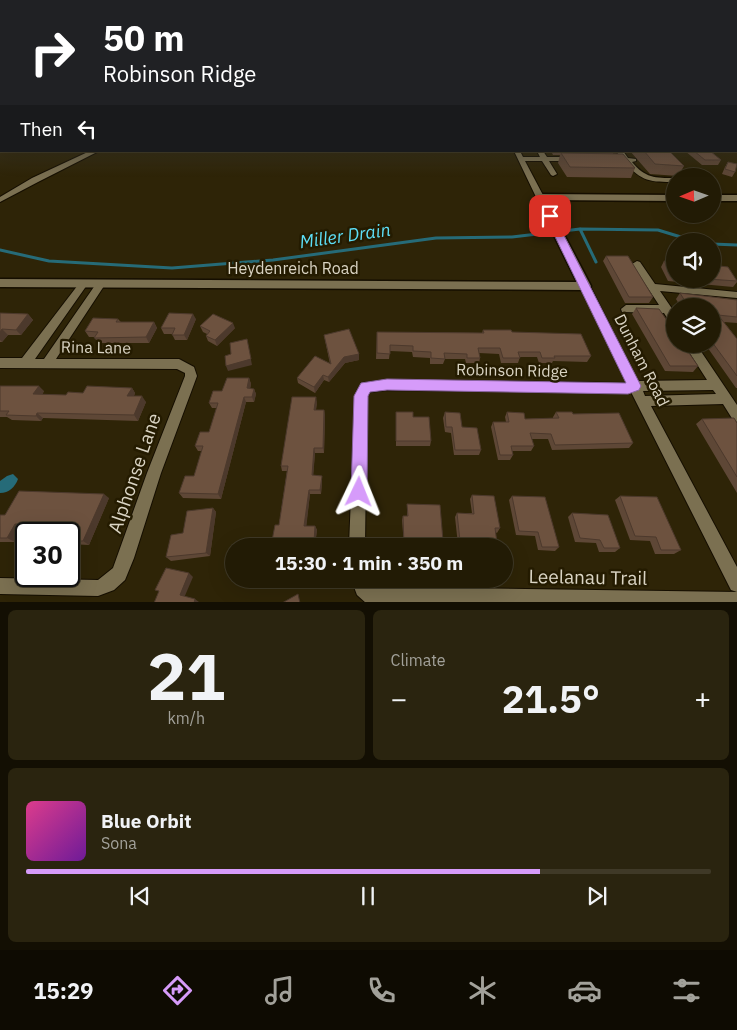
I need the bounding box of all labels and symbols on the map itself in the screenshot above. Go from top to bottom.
north arrow [666,168,721,222]
pin [529,195,571,237]
water label: Miller Drain [298,218,392,253]
street label: Heydenreich Road [227,258,359,278]
street label: Dunham Road [610,310,674,410]
street label: Rina Lane [61,336,131,358]
street label: Robinson Ridge [456,359,568,381]
street label: Alphonse Lane [102,410,166,536]
position arrow [332,465,384,517]
speed limit sign: 30 [15,522,80,587]
street label: Leelanau Trail [528,564,648,590]

